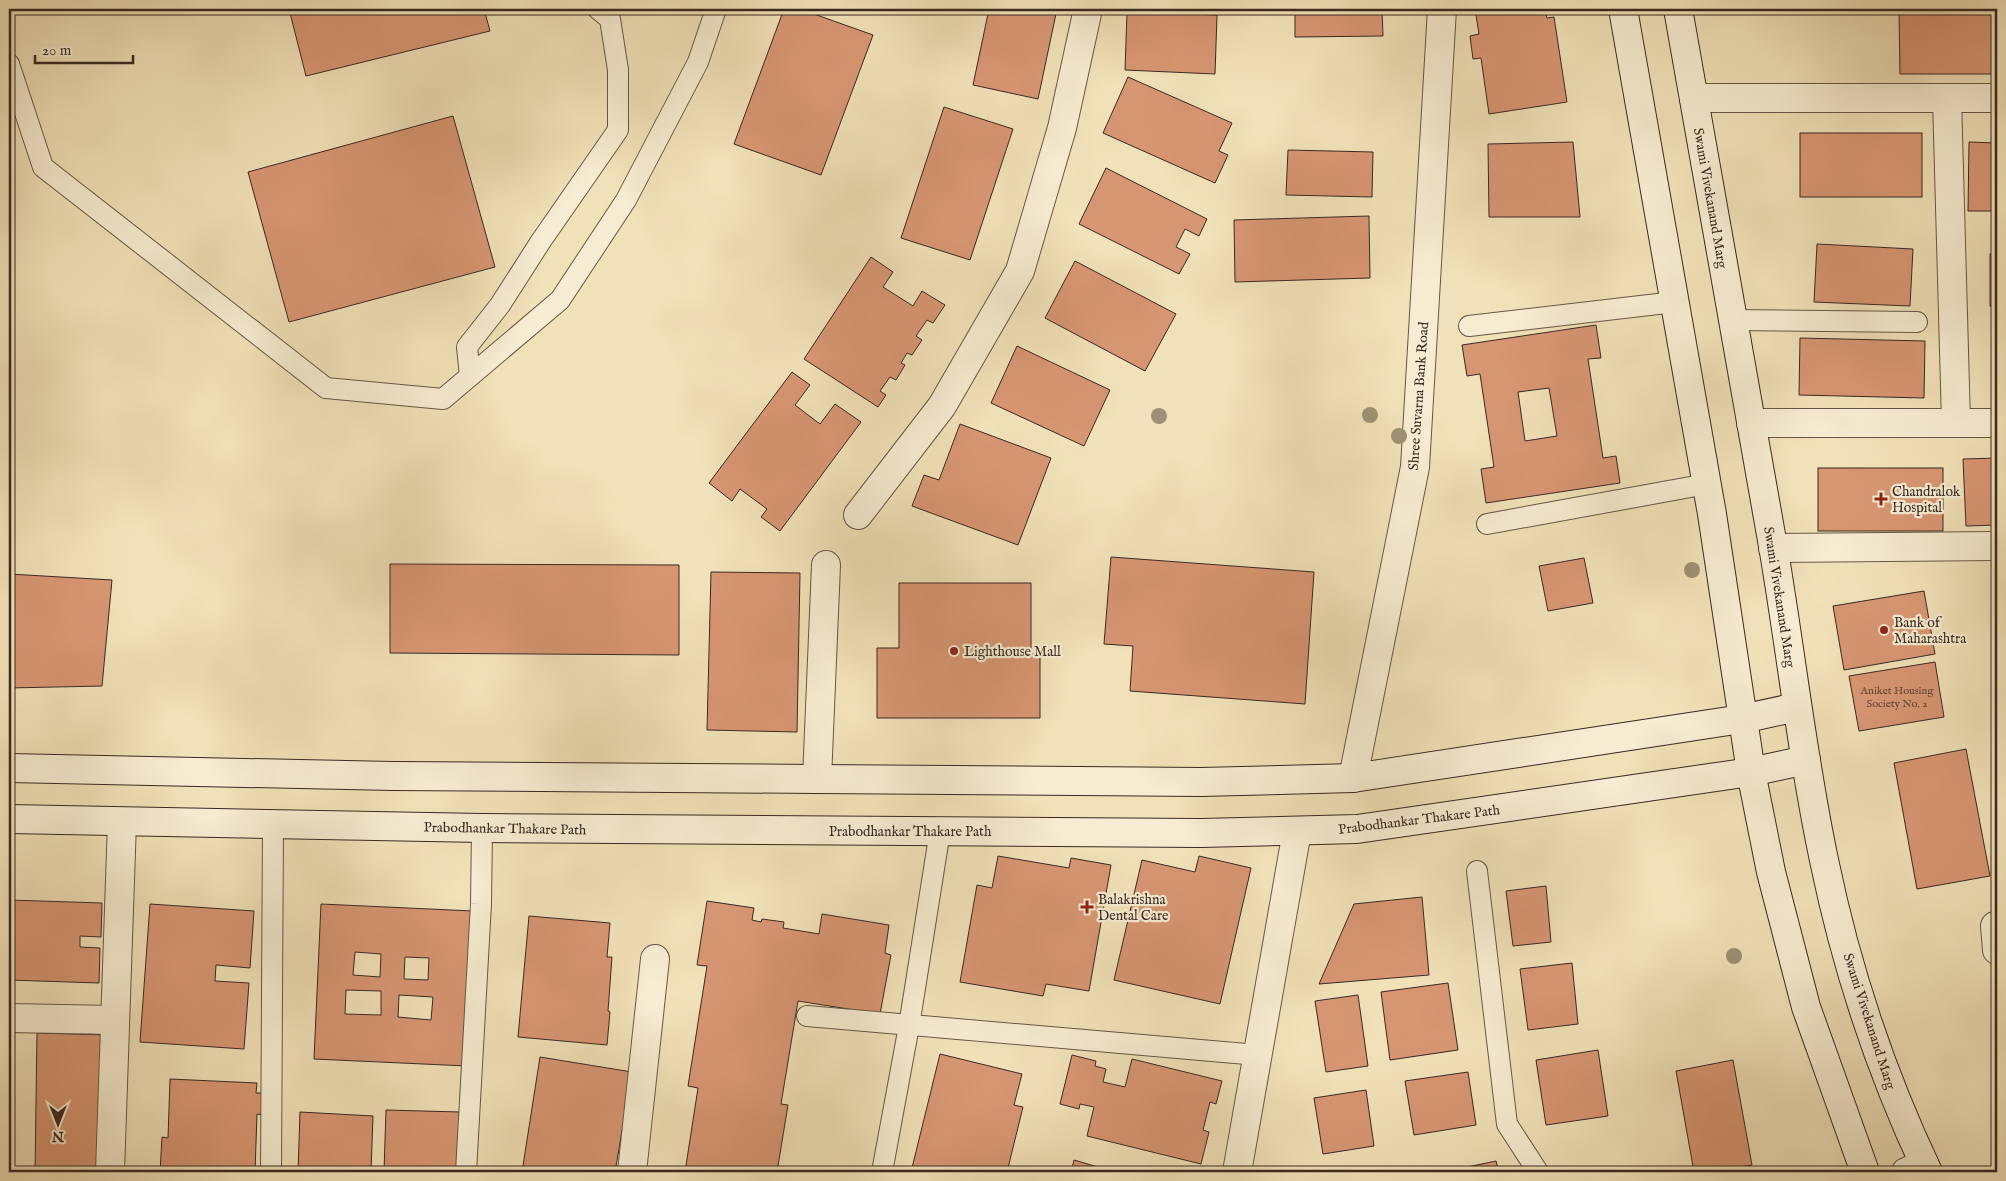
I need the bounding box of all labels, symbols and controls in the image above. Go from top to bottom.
scale bar [35,32,132,64]
text: 20 m [42,41,72,60]
street label: Swami Vivekanand Marg [1689,127,1731,270]
street label: Shree Suvarna Bank Road [1405,321,1433,471]
place label: Chandralok Hospital [1892,483,1961,517]
marker: Chandralok Hospital [1874,492,1888,506]
street label: Swami Vivekanand Marg [1759,526,1799,669]
place label: Bank of Maharashtra [1894,614,1967,648]
marker: Bank of Maharashtra [1878,624,1890,636]
place label: Lighthouse Mall [964,643,1061,661]
marker: Lighthouse Mall [948,645,960,657]
house number: Aniket Housing Society No. 2 [1860,684,1934,711]
street label: Prabodhankar Thakare Path [1337,801,1502,839]
street label: Prabodhankar Thakare Path [423,819,587,839]
street label: Prabodhankar Thakare Path [829,823,992,841]
place label: Balakrishna Dental Care [1098,891,1169,925]
marker: Balakrishna Dental Care [1080,900,1094,914]
street label: Swami Vivekanand Marg [1839,951,1900,1092]
north arrow [32,1098,82,1148]
text: N [52,1127,65,1145]

